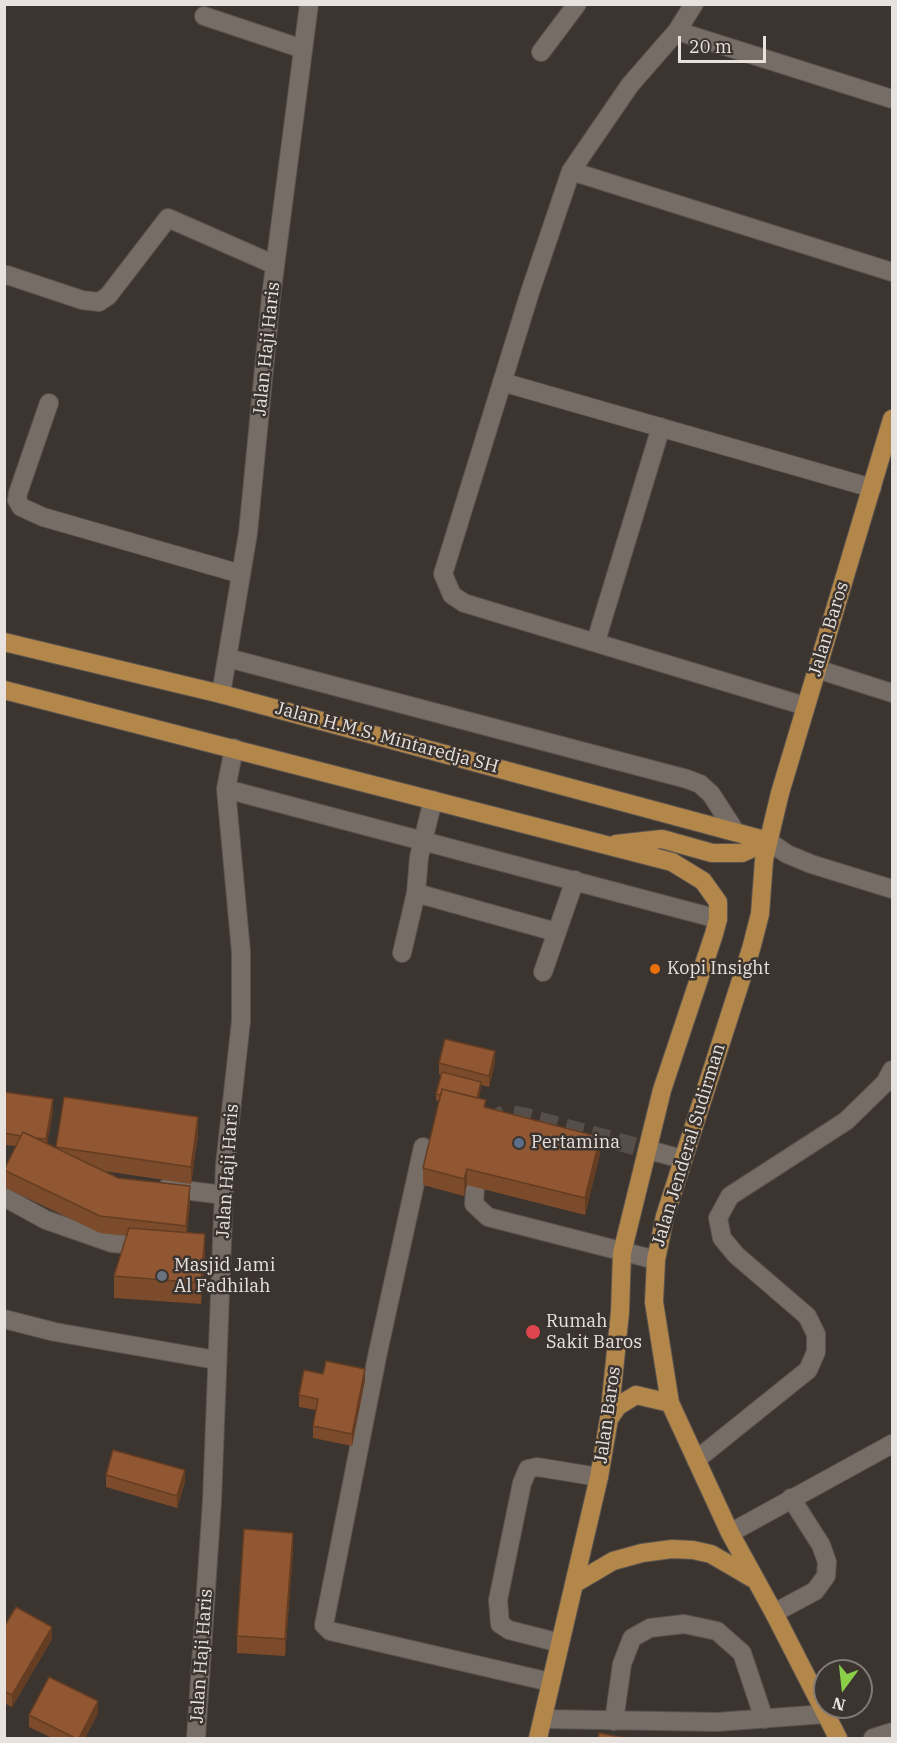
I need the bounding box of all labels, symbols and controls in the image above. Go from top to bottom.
scale bar [681,24,770,62]
text: 20 m [689,35,732,58]
street label: Jalan Haji Haris [249,281,285,417]
street label: Jalan Baros [804,579,854,679]
street label: Jalan H.M.S. Mintaredja SH [273,698,501,778]
place label: Kopi Insight [667,958,770,980]
marker: Kopi Insight [648,962,662,976]
street label: Jalan Jenderal Sudirman [648,1041,730,1249]
street label: Jalan Haji Haris [213,1103,243,1239]
place label: Pertamina [531,1132,620,1154]
marker: Pertamina [512,1136,526,1150]
place label: Masjid Jami Al Fadhilah [174,1255,275,1298]
marker: Masjid Jami Al Fadhilah [155,1269,169,1283]
place label: Rumah Sakit Baros [546,1311,642,1354]
marker: Rumah Sakit Baros [524,1323,542,1341]
street label: Jalan Baros [591,1365,625,1465]
street label: Jalan Haji Haris [187,1588,217,1724]
north arrow [813,1659,873,1719]
text: N [830,1693,848,1716]

